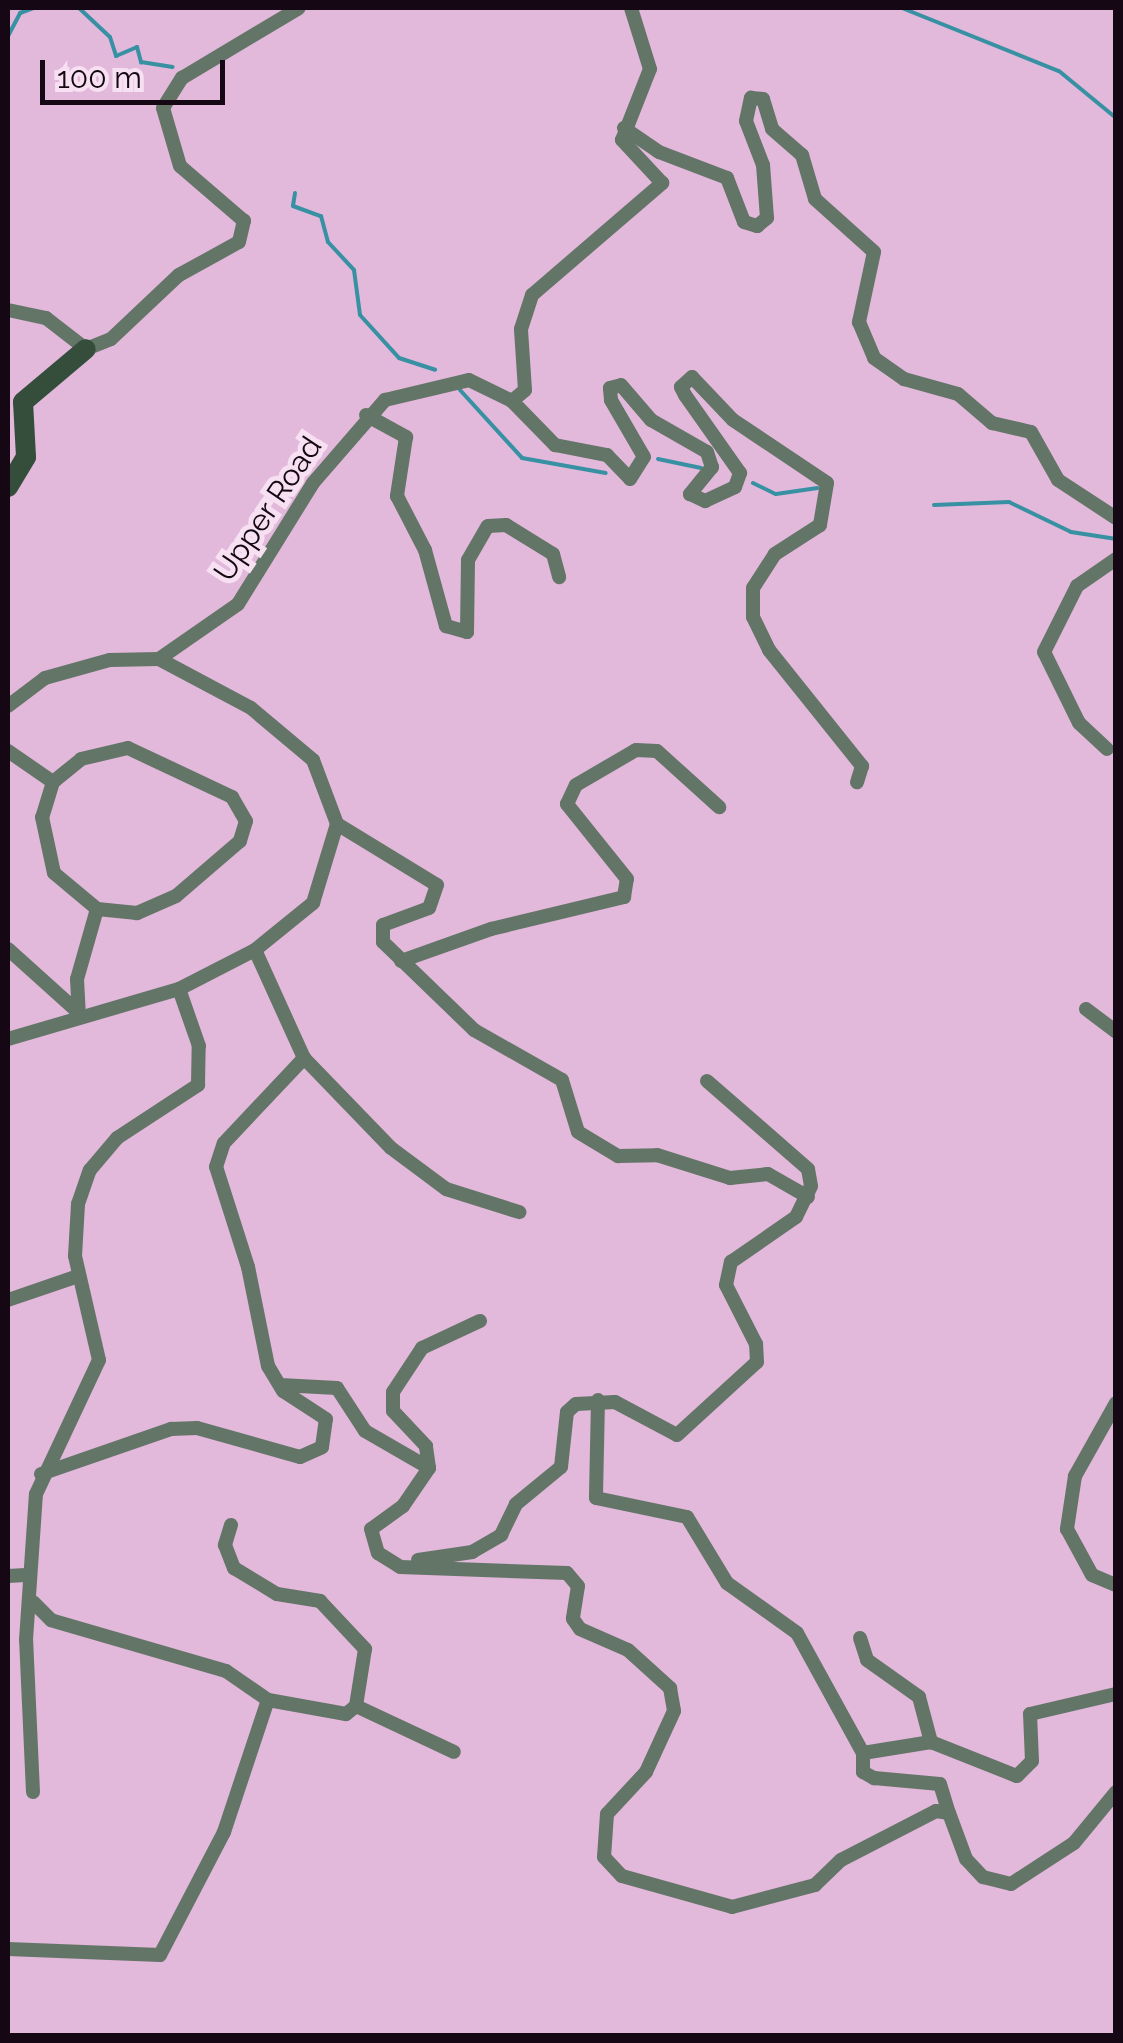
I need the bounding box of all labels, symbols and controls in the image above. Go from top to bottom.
scale bar [45,40,230,102]
text: 100 m [57,60,142,95]
street label: Upper Road [206,430,330,588]

